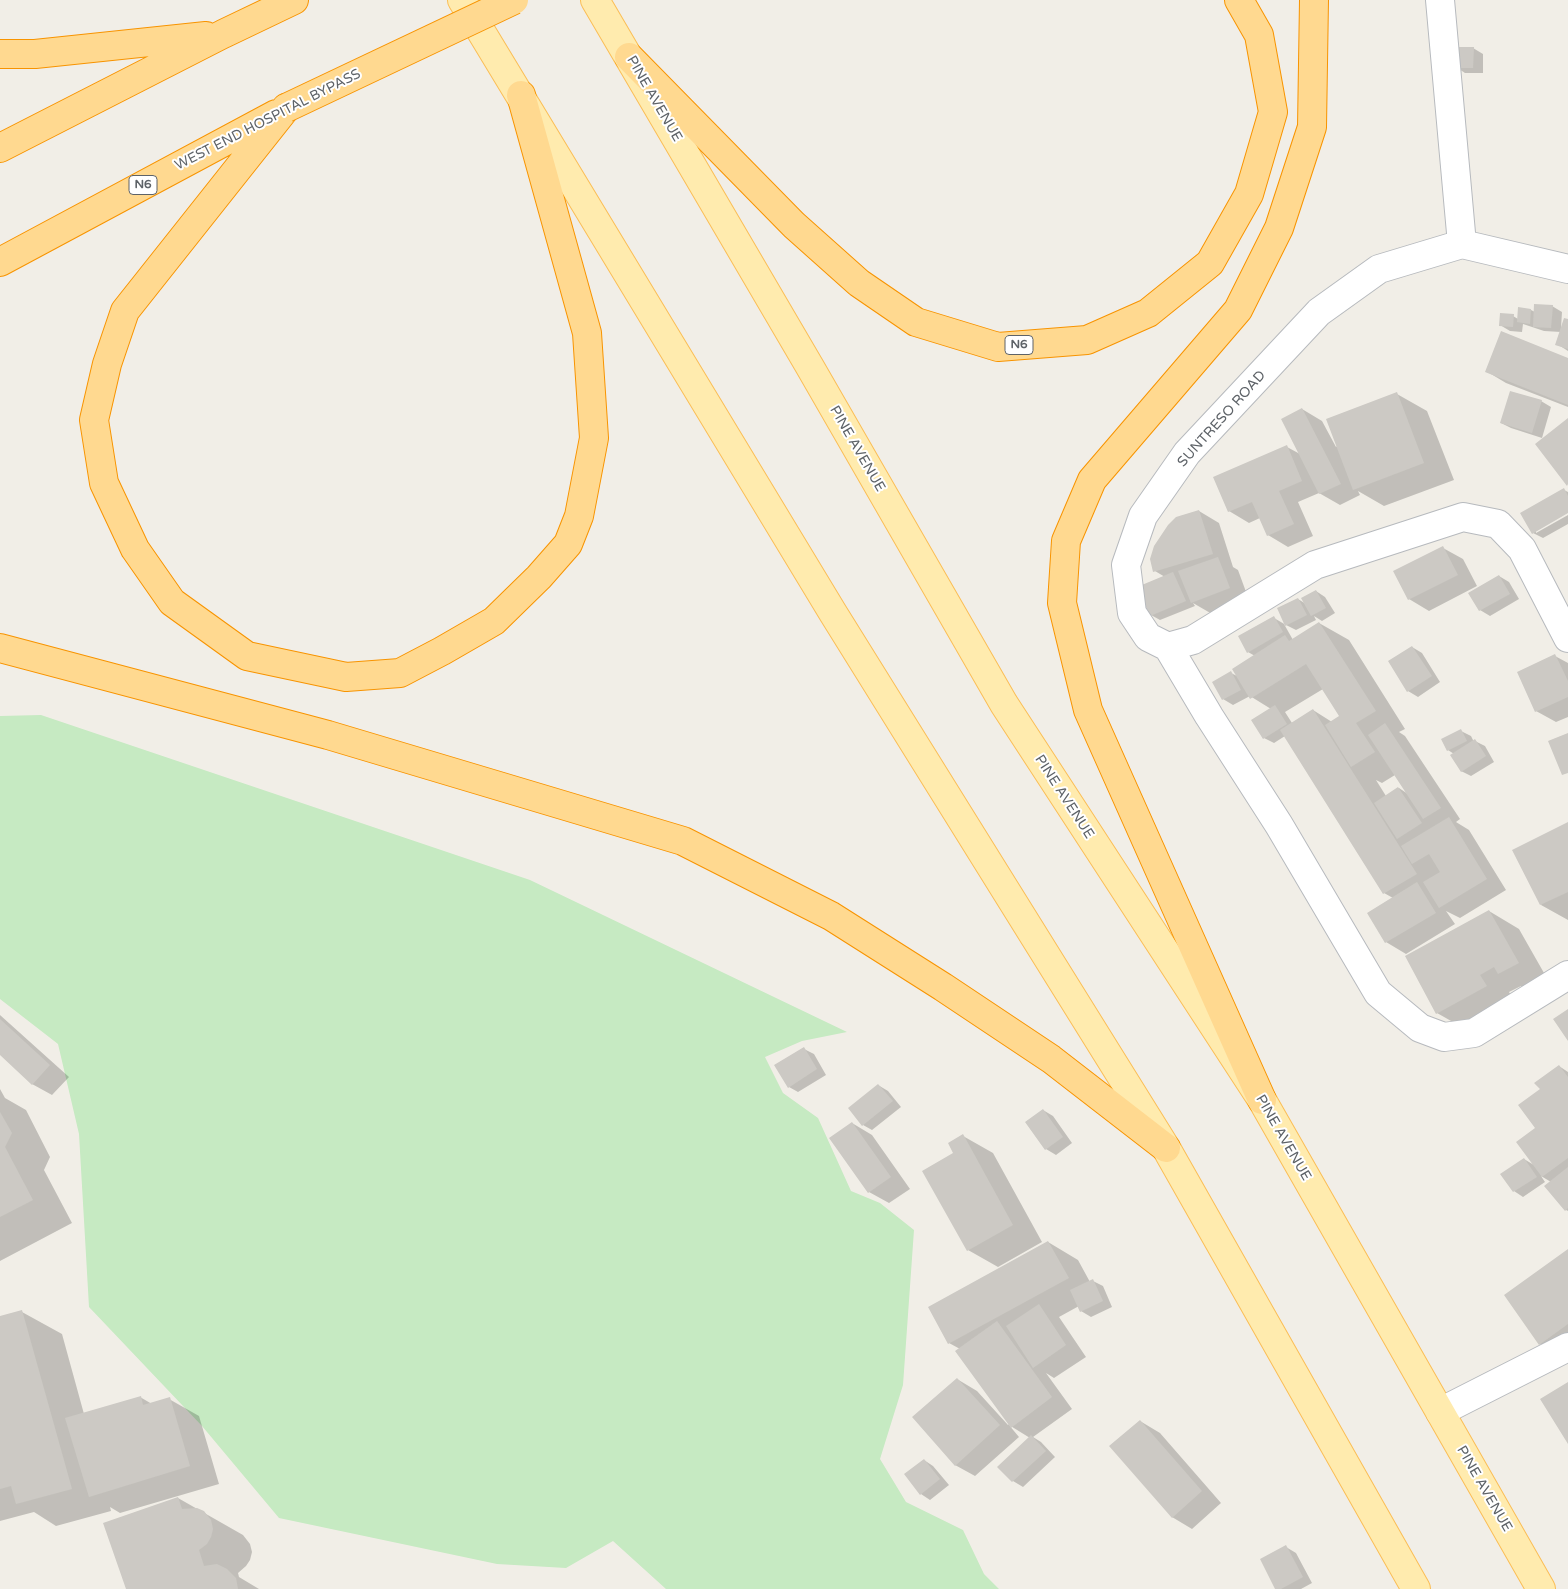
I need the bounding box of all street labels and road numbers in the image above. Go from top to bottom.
street label: PINE AVENUE [623,53,685,145]
street label: WEST END HOSPITAL BYPASS [172,66,364,174]
road number: N6 [129,176,157,194]
road number: N6 [1005,336,1033,354]
street label: SUNTRESO ROAD [1174,367,1270,471]
street label: PINE AVENUE [826,403,888,495]
street label: PINE AVENUE [1031,752,1097,842]
street label: PINE AVENUE [1252,1092,1314,1184]
street label: PINE AVENUE [1453,1443,1515,1535]

